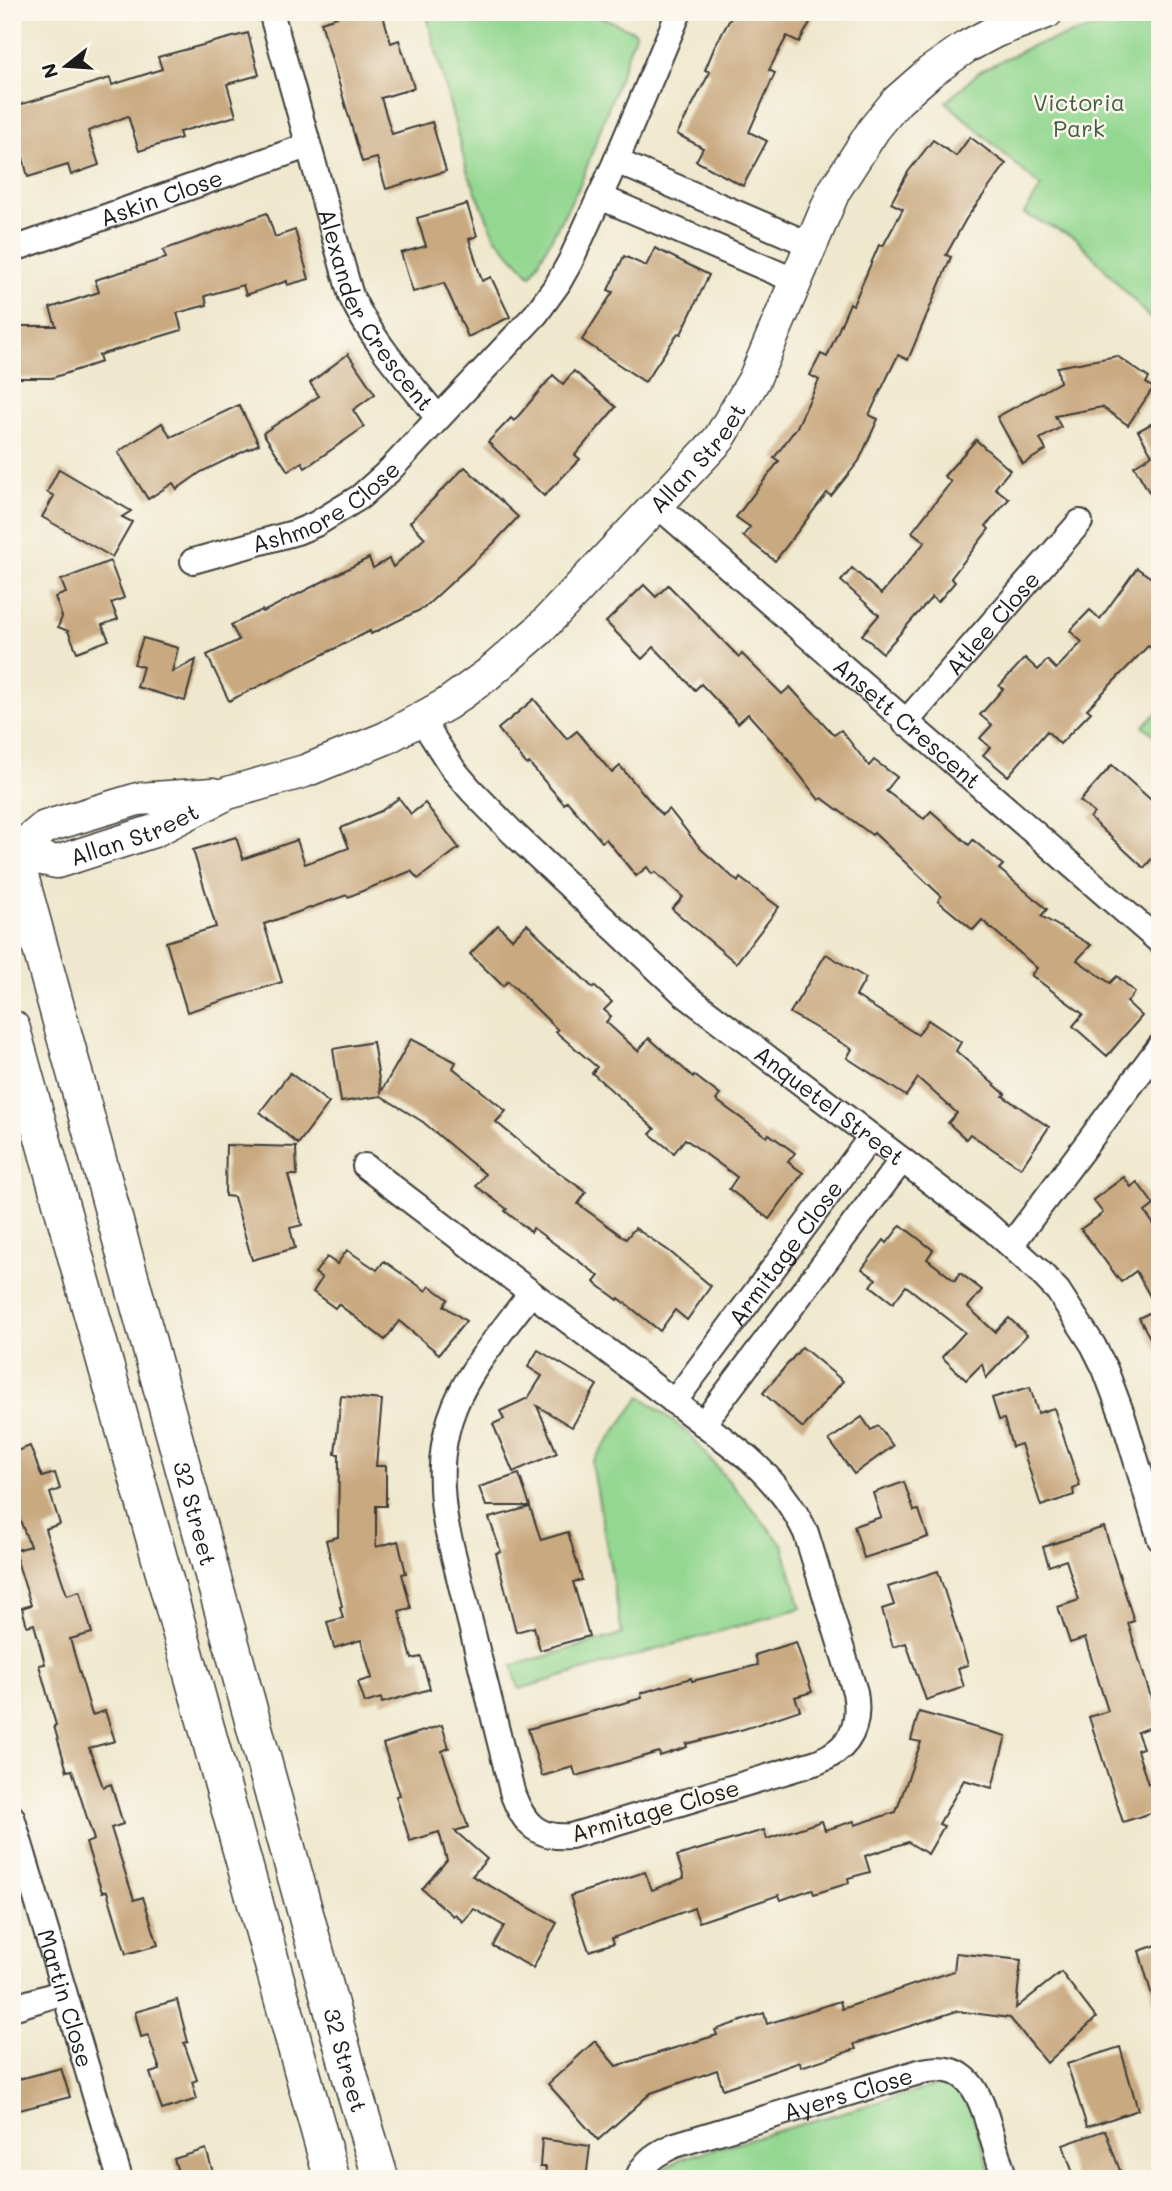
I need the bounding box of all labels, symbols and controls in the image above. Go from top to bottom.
north arrow [32,32,102,102]
text: N [35,61,63,82]
park label: Victoria Park [1033,87,1125,143]
street label: Askin Close [96,162,226,233]
street label: Alexander Crescent [312,205,441,417]
street label: Allan Street [643,397,752,519]
street label: Ashmore Close [248,454,406,559]
street label: Atlee Close [939,564,1046,681]
street label: Ansett Crescent [828,650,988,795]
street label: Allan Street [66,796,203,872]
street label: Anquetel Street [749,1038,911,1172]
street label: Armitage Close [721,1174,849,1331]
street label: 32 Street [167,1458,224,1569]
street label: Armitage Close [567,1772,743,1848]
street label: Martin Close [31,1925,101,2071]
street label: 32 Street [317,2004,375,2116]
street label: Ayers Close [780,2060,916,2127]

